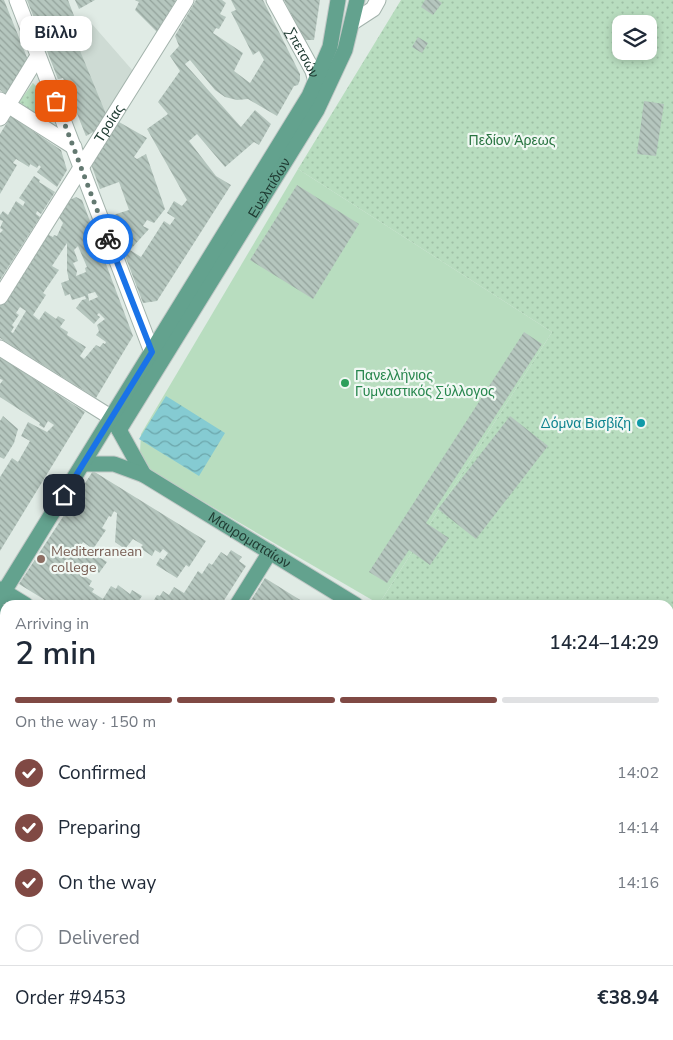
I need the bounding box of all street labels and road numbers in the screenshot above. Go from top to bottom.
street label: Σπετσών [281,24,323,80]
street label: Τροίας [90,100,129,146]
street label: Ευελπίδων [244,154,295,222]
street label: Μαυροματαίων [205,508,294,573]

